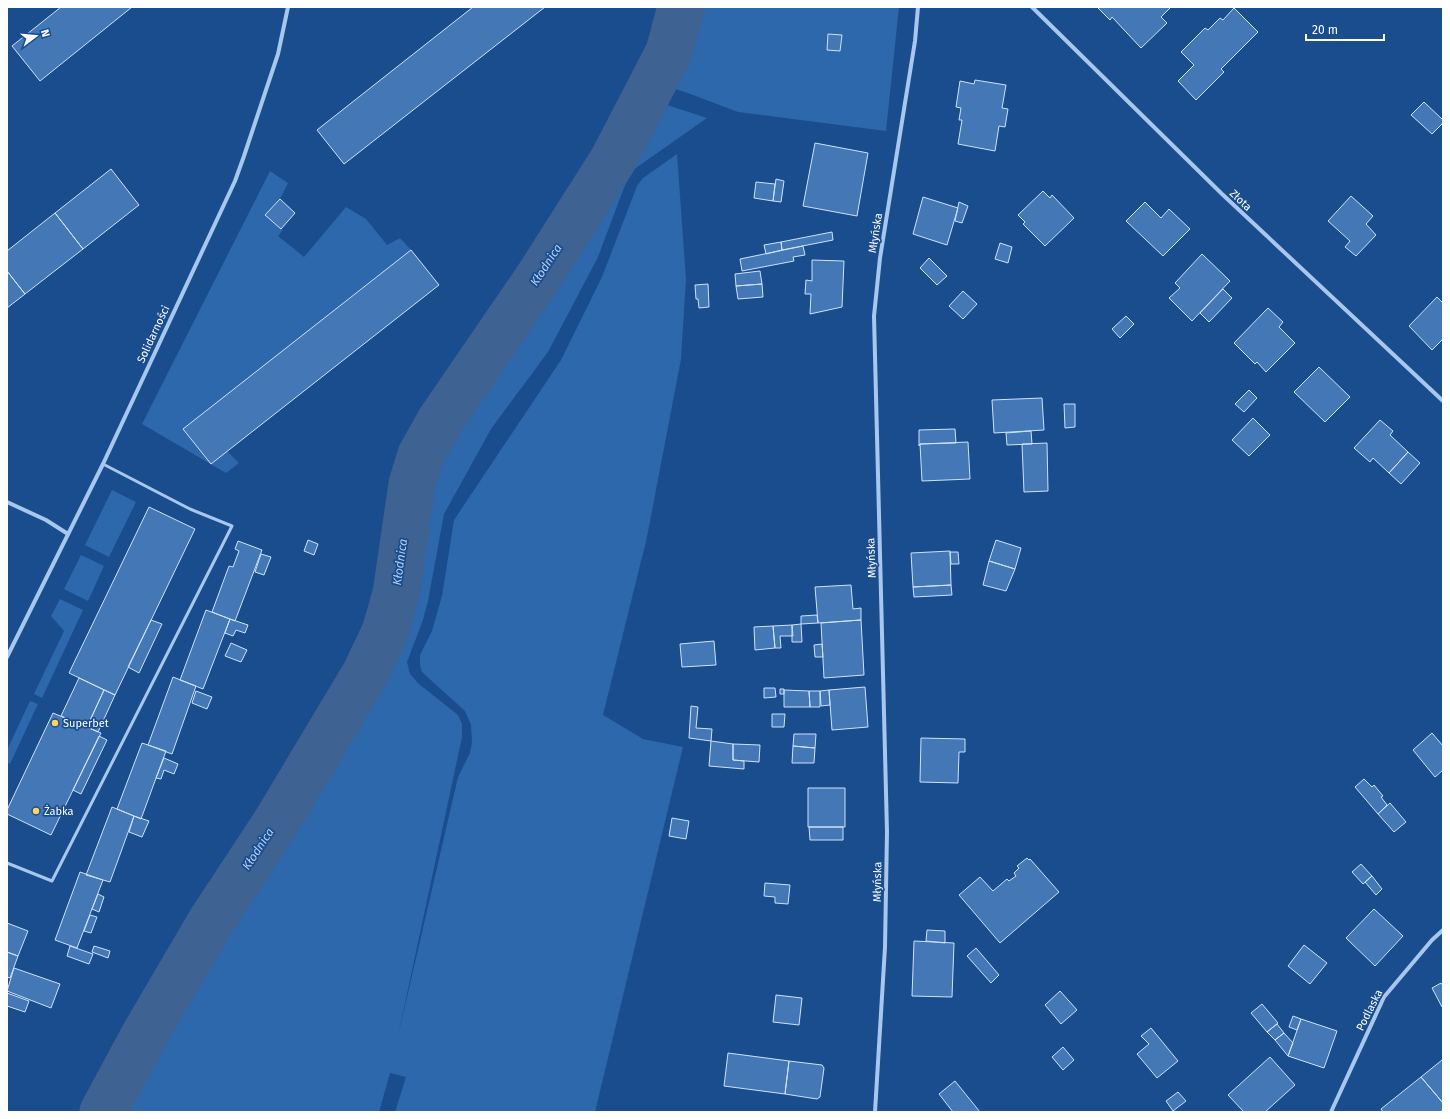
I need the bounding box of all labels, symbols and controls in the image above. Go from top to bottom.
north arrow [16,16,56,56]
scale bar [1306,16,1384,42]
text: 20 m [1312,23,1338,37]
text: N [38,28,52,39]
street label: Złota [1227,187,1254,214]
street label: Młyńska [866,212,885,254]
water label: Kłodnica [527,241,565,288]
street label: Solidarności [134,303,172,365]
water label: Kłodnica [390,538,410,586]
street label: Młyńska [864,538,879,578]
place label: Superbet [63,717,109,730]
marker: Superbet [50,718,60,728]
place label: Żabka [44,804,74,818]
marker: Żabka [31,806,41,816]
water label: Kłodnica [239,825,277,872]
street label: Młyńska [871,862,884,902]
street label: Podlaska [1354,987,1385,1033]

